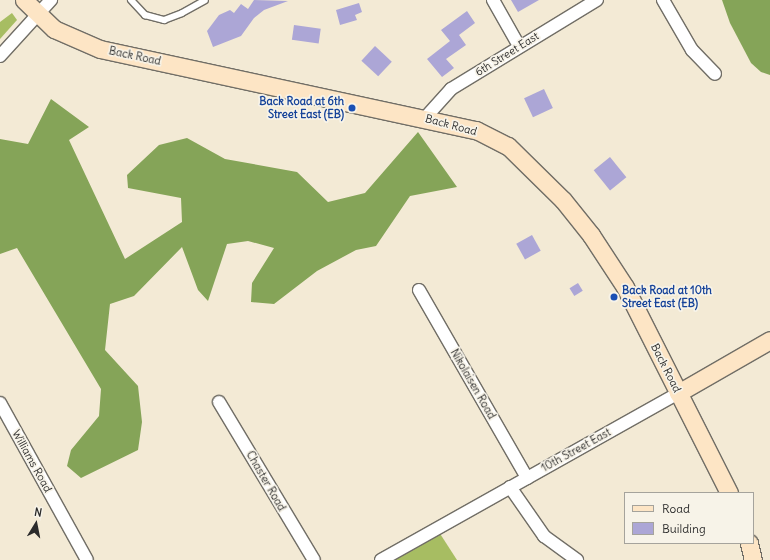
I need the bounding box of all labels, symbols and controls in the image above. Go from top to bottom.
street label: 6th Street East [473,29,541,79]
street label: Back Road [108,44,162,68]
place label: Back Road at 6th Street East (EB) [259,95,344,121]
marker: Back Road at 6th Street East (EB) [347,103,357,113]
street label: Back Road [424,112,478,138]
place label: Back Road at 10th Street East (EB) [622,284,712,310]
marker: Back Road at 10th Street East (EB) [609,292,619,302]
street label: Back Road [648,341,684,395]
street label: Nikolaisen Road [448,347,498,421]
street label: 10th Street East [539,425,613,475]
street label: Williams Road [9,428,55,494]
street label: Chaster Road [243,449,289,513]
legend [624,492,754,544]
text: Road [662,501,690,516]
north arrow [16,504,56,544]
text: N [33,505,43,520]
text: Building [662,521,706,536]

